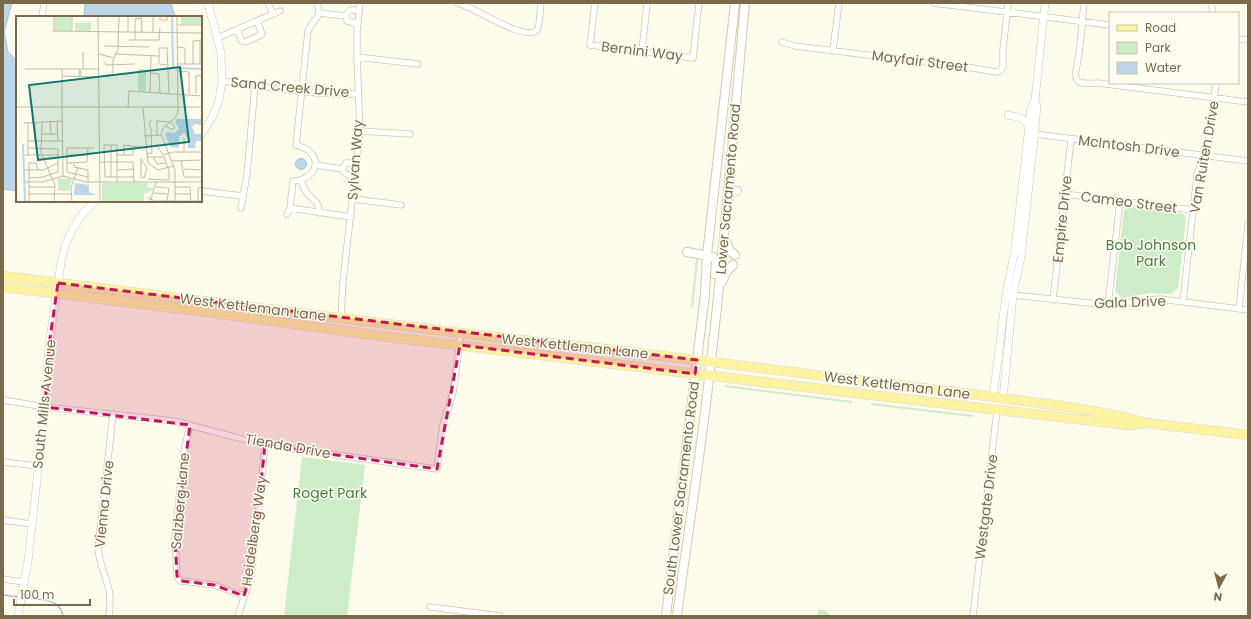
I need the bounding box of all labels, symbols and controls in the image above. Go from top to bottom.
legend [1109,12,1239,84]
inset map [16,16,202,202]
text: Road [1145,19,1176,36]
street label: Bernini Way [600,36,684,66]
text: Park [1145,39,1172,56]
street label: Mayfair Street [871,45,969,77]
text: Water [1145,59,1182,76]
street label: Sand Creek Drive [230,72,351,102]
street label: Van Ruiten Drive [1184,99,1224,215]
street label: Lower Sacramento Road [711,103,745,275]
street label: Sylvan Way [342,119,368,201]
street label: McIntosh Drive [1077,130,1181,162]
street label: Empire Drive [1047,174,1077,263]
street label: Cameo Street [1080,186,1178,218]
park label: Bob Johnson Park [1106,235,1196,271]
street label: West Kettleman Lane [179,288,328,326]
street label: Gala Drive [1094,291,1167,313]
street label: West Kettleman Lane [501,328,650,364]
street label: South Mills Avenue [27,338,61,470]
street label: West Kettleman Lane [823,366,972,404]
street label: South Lower Sacramento Road [658,380,704,596]
street label: Tienda Drive [244,429,333,463]
street label: Salzberg Lane [166,451,194,550]
street label: Westgate Drive [970,453,1002,561]
street label: Vienna Drive [89,459,119,549]
street label: Heidelberg Way [236,475,272,587]
park label: Roget Park [293,483,368,503]
north arrow [1199,567,1239,607]
scale bar [14,581,90,607]
text: 100 m [20,586,54,603]
text: N [1213,588,1223,605]

